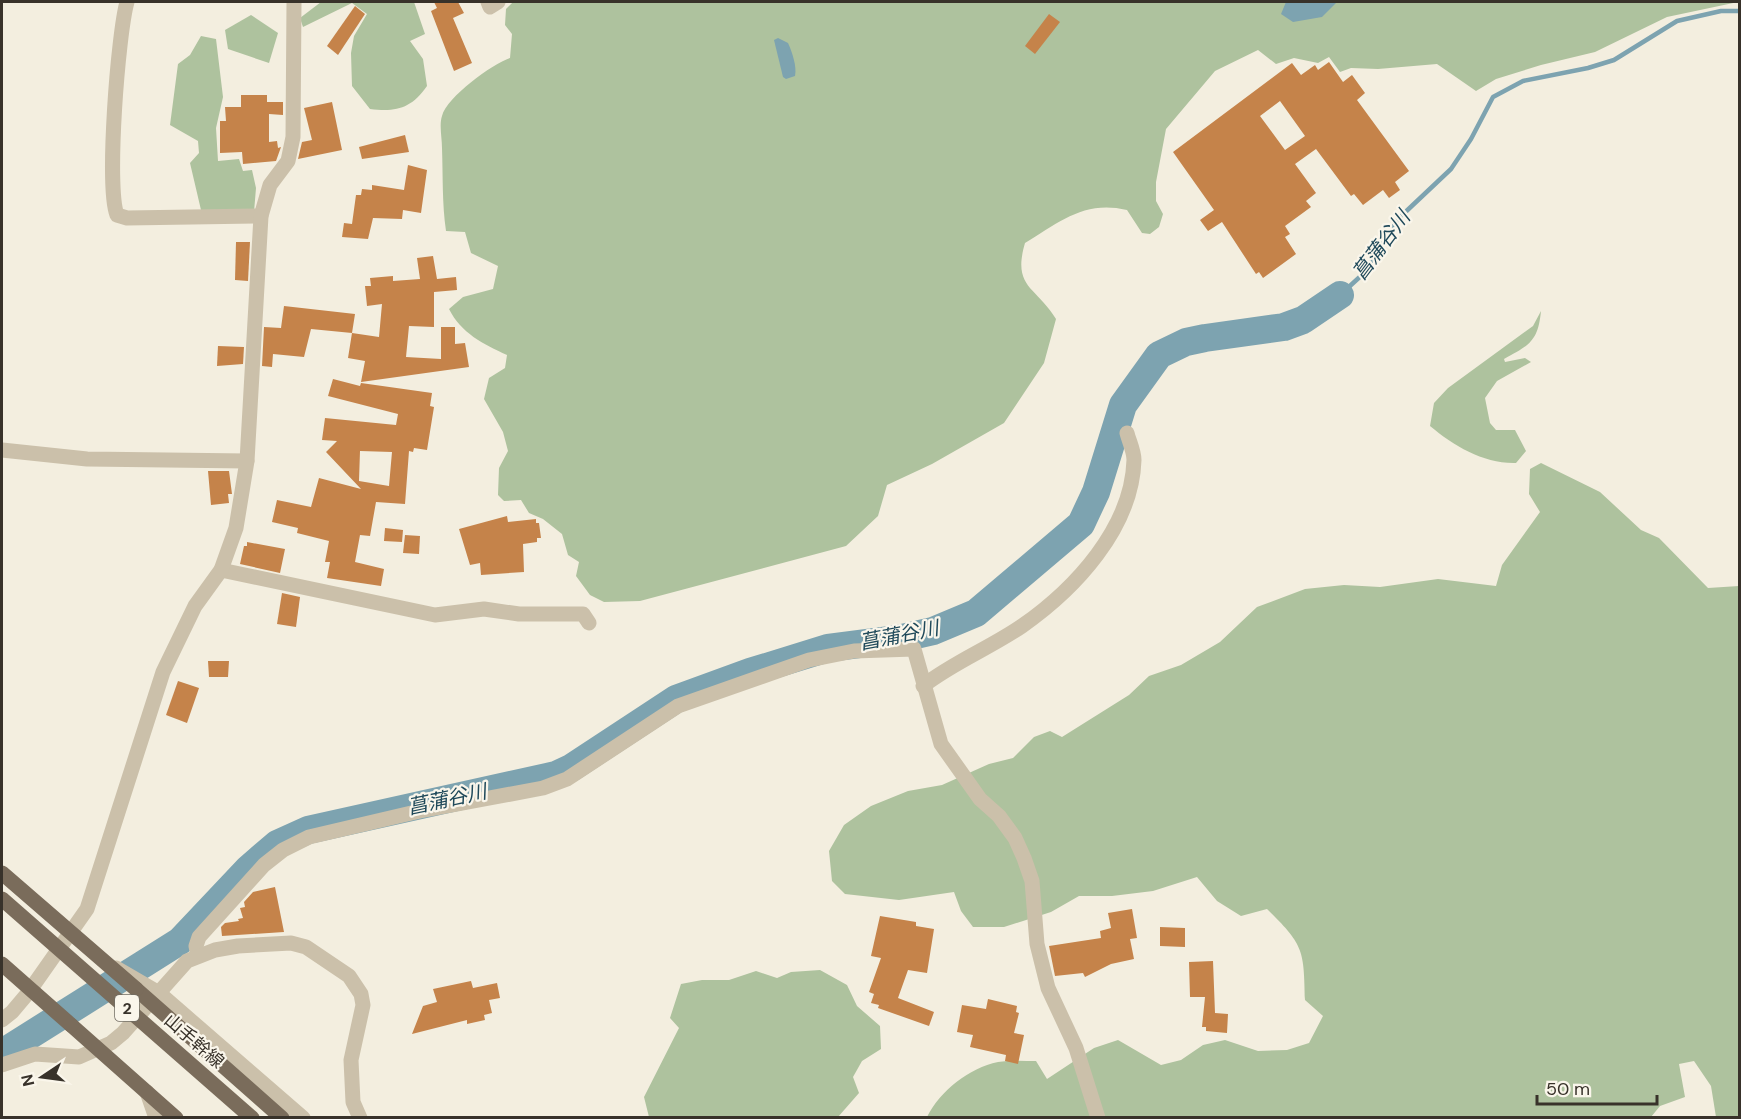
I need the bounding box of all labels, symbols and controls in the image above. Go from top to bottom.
water label: 菖蒲谷川 [1347,204,1417,285]
water label: 菖蒲谷川 [857,614,943,655]
water label: 菖蒲谷川 [405,778,491,820]
road number: 2 [115,995,139,1021]
street label: 山手幹線 [159,1008,229,1074]
north arrow [12,1047,72,1107]
scale bar [1537,1068,1657,1106]
text: N [16,1072,39,1088]
text: 50 m [1546,1077,1590,1101]

